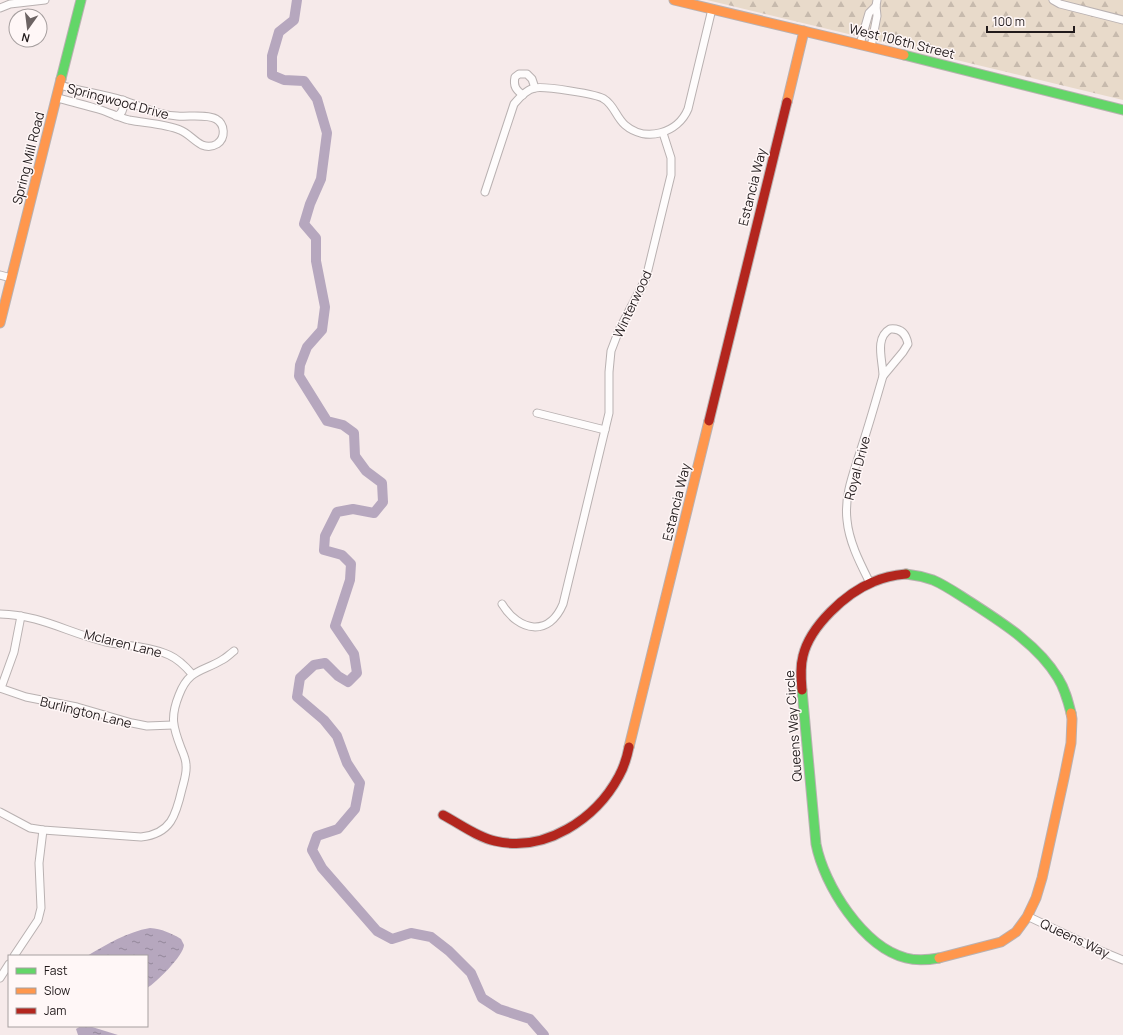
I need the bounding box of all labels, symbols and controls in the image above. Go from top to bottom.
north arrow [8,8,48,48]
scale bar [987,8,1074,34]
text: 100 m [993,13,1025,30]
street label: West 106th Street [847,19,957,63]
text: N [20,30,31,46]
street label: Springwood Drive [65,79,171,123]
street label: Spring Mill Road [8,110,48,206]
street label: Estancia Way [734,146,770,228]
street label: Winterwood [608,267,656,341]
street label: Royal Drive [840,434,874,502]
street label: Estancia Way [658,461,694,543]
street label: Mclaren Lane [82,625,164,661]
street label: Queens Way Circle [780,669,806,782]
street label: Burlington Lane [38,692,134,732]
street label: Queens Way [1037,914,1113,962]
legend [8,955,148,1027]
text: Fast [44,962,68,979]
text: Slow [44,982,70,999]
text: Jam [44,1002,66,1019]

